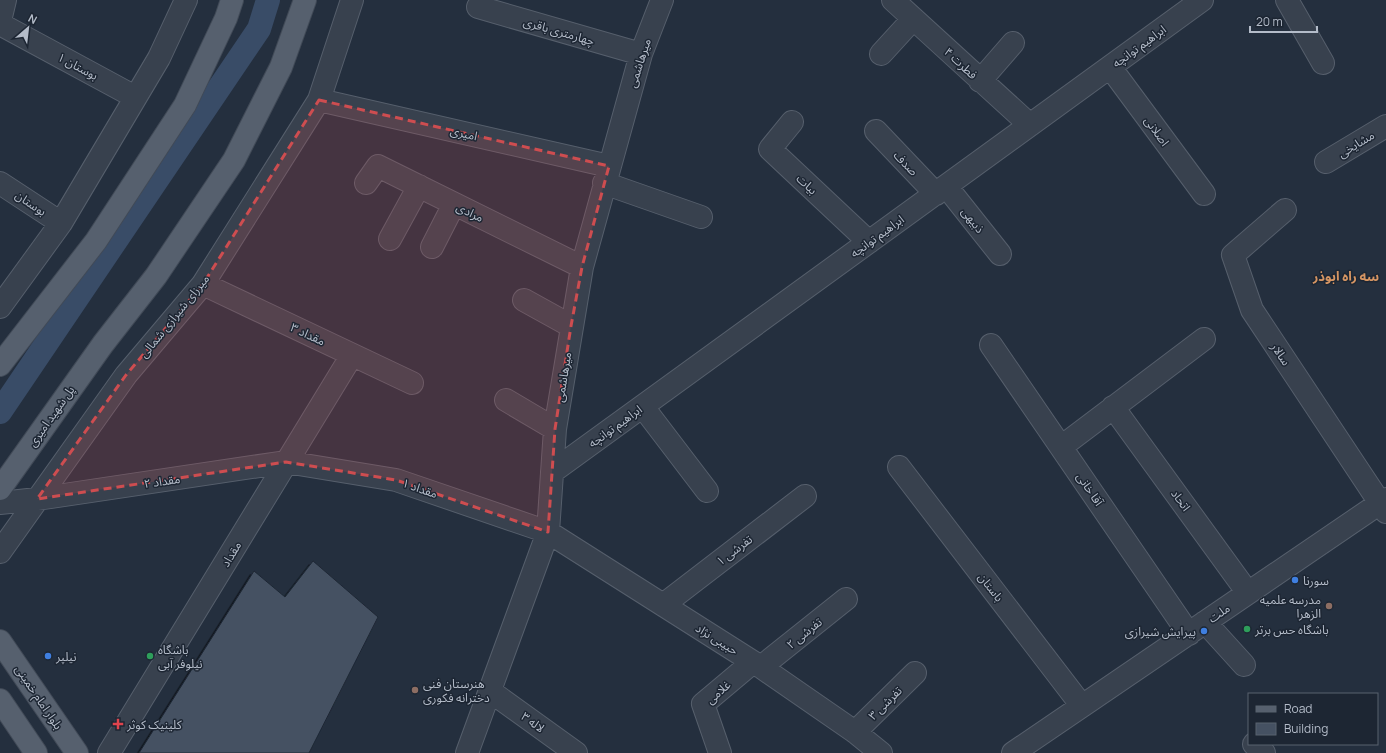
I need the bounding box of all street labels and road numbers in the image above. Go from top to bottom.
street label: چهارمتری باقری [521,13,597,49]
street label: ابراهیم توانچه [1109,21,1170,72]
street label: میرهاشمی [623,36,655,90]
street label: فطرت ۴ [941,43,981,83]
street label: بوستان ۱ [55,48,101,84]
street label: اصلانی [1140,113,1174,149]
street label: امیری [449,122,479,144]
street label: مشایخی [1334,126,1378,162]
street label: صدف [890,147,922,179]
street label: بیات [793,170,821,198]
street label: بوستان [12,186,50,220]
street label: مرادی [453,198,487,226]
street label: ذبیهی [958,204,989,237]
street label: ابراهیم توانچه [847,211,908,262]
street label: میرزای شیرازی شمالی [135,271,213,361]
street label: مقداد ۳ [288,319,328,349]
street label: سالار [1267,338,1295,369]
street label: میرهاشمی [551,351,575,403]
street label: پل شهید امیری [24,382,78,450]
street label: ابراهیم توانچه [585,401,646,452]
street label: آقا خانی [1073,469,1108,509]
street label: مقداد ۲ [143,470,181,492]
street label: مقداد ۱ [400,474,440,502]
street label: اتحاد [1167,486,1195,515]
street label: تفرشی ۱ [712,530,756,569]
street label: مقداد [217,538,245,570]
street label: باستان [974,569,1008,605]
street label: ملت [1205,600,1233,626]
street label: تفرشی ۲ [783,613,826,653]
street label: حبیبی نژاد [692,619,742,659]
street label: بلوار امام خمینی [10,661,67,733]
street label: غلامی [702,676,734,708]
street label: تفرشی ۳ [864,682,906,724]
street label: لاله ۳ [518,708,548,736]

